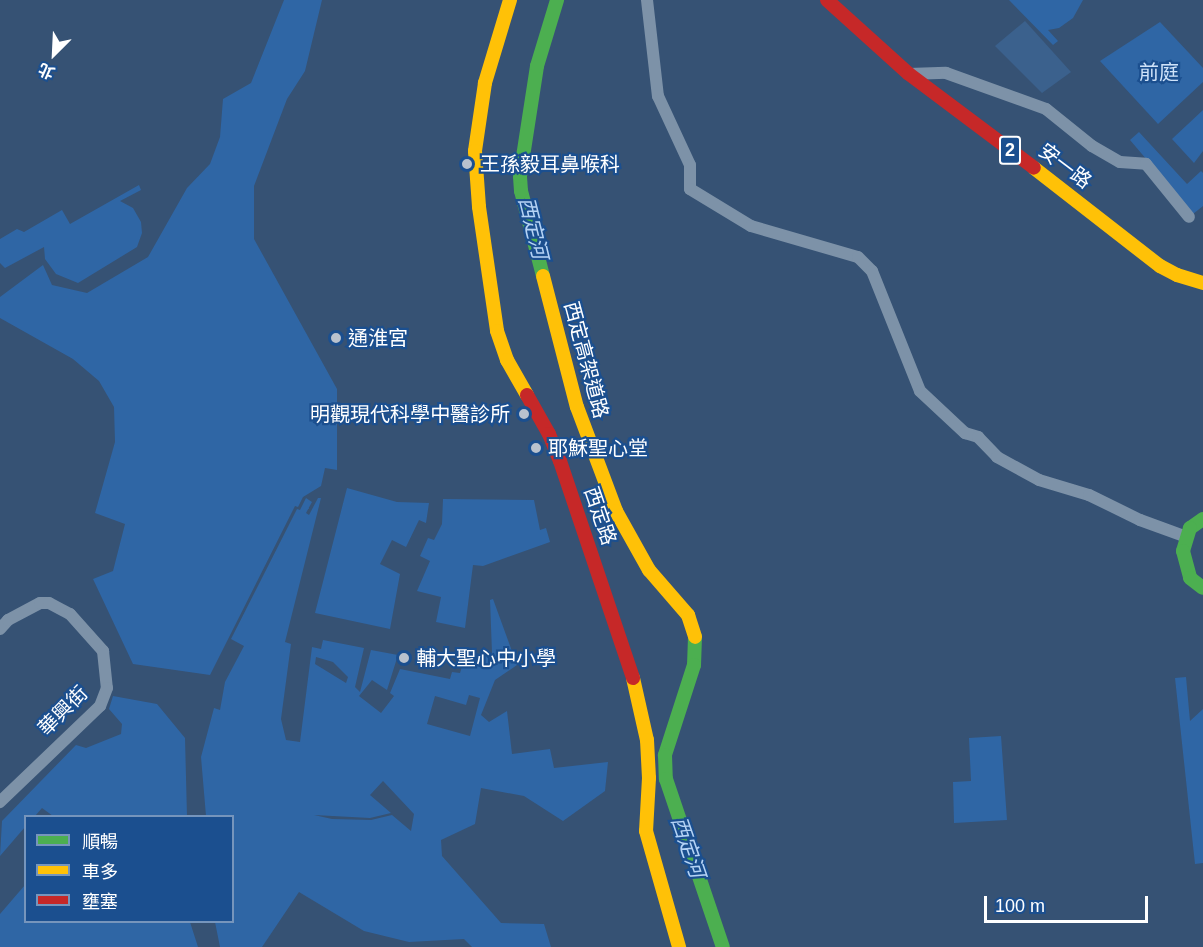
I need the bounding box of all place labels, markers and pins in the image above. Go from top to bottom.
place label: 王孫毅耳鼻喉科 [480,152,620,176]
marker: 王孫毅耳鼻喉科 [458,155,476,173]
place label: 通淮宮 [348,326,408,350]
marker: 通淮宮 [329,331,343,345]
place label: 明觀現代科學中醫診所 [310,402,510,426]
marker: 明觀現代科學中醫診所 [515,405,533,423]
place label: 耶穌聖心堂 [548,436,648,460]
marker: 耶穌聖心堂 [529,441,543,455]
place label: 輔大聖心中小學 [416,646,556,670]
marker: 輔大聖心中小學 [397,651,411,665]

